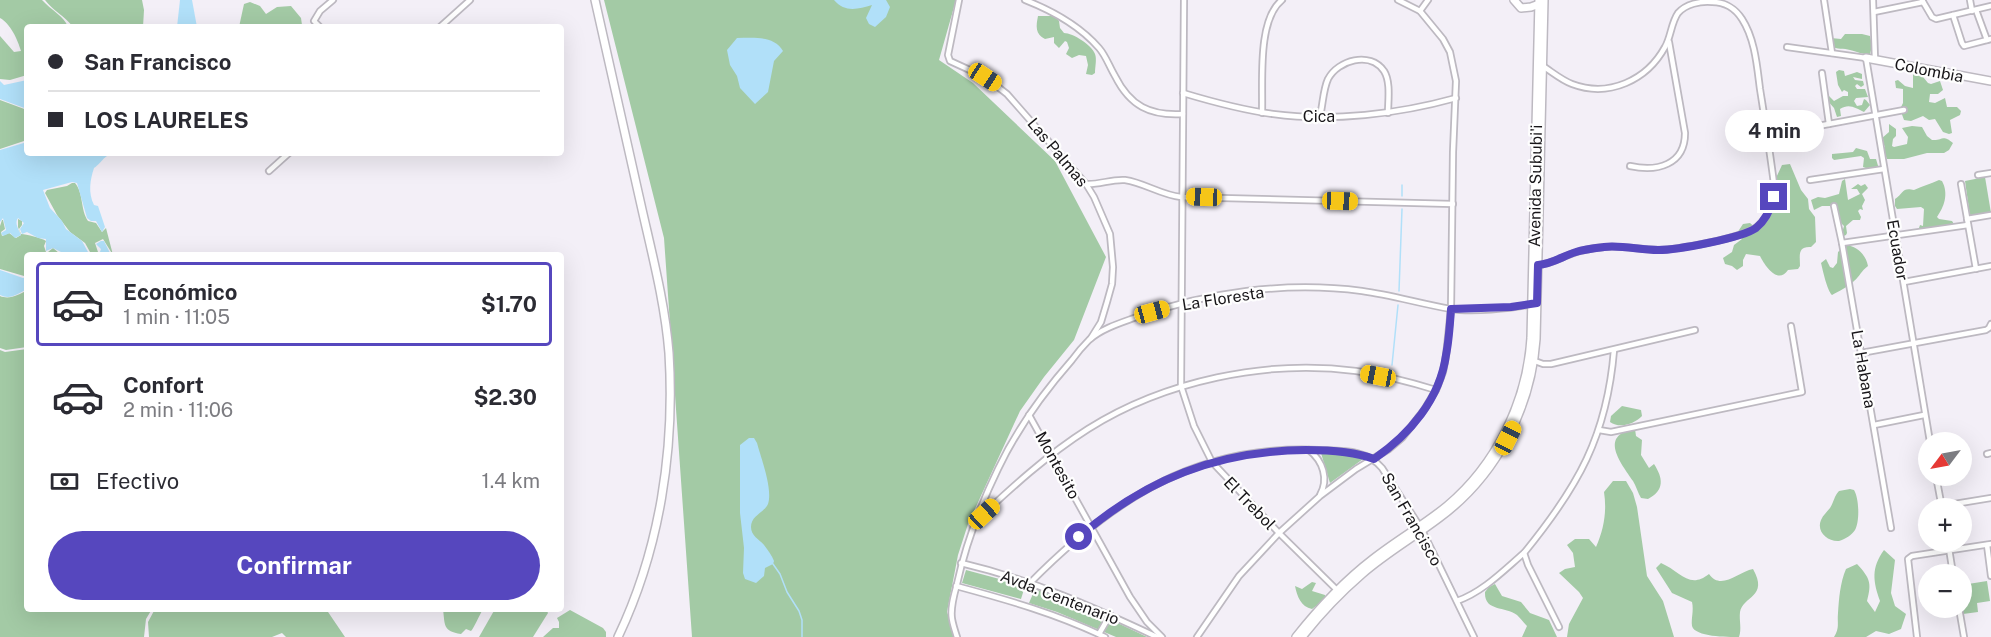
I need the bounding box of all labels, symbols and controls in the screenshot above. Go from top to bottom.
text: San Francisco [84,49,231,75]
street label: Colombia [1893,55,1965,86]
car [965,60,1005,94]
text: LOS LAURELES [84,107,249,133]
street label: Cica [1303,107,1335,126]
callout: 4 min [1724,110,1824,152]
street label: Las Palmas [1023,114,1092,191]
text: 4 min [1748,119,1801,143]
street label: Avenida Sububi'i [1525,125,1546,247]
route end [1760,183,1787,210]
car [1186,187,1222,207]
car [1322,191,1358,211]
street label: Ecuador [1883,218,1912,282]
icon: car [51,277,105,331]
text: Económico [123,279,238,305]
street label: La Floresta [1181,283,1265,314]
text: $1.70 [481,291,537,317]
car [1132,299,1172,325]
text: 1 min · 11:05 [123,305,230,329]
street label: La Habana [1847,328,1880,410]
car [1359,364,1397,388]
icon: car [51,370,105,424]
text: Confort [123,372,204,398]
text: $2.30 [473,384,537,410]
text: 2 min · 11:06 [123,398,233,422]
car [1492,418,1524,458]
street label: Montesito [1031,428,1084,502]
north arrow [1918,432,1972,486]
map controls [1918,432,1972,618]
icon: cash [48,465,81,498]
text: Efectivo [96,468,179,494]
text: 1.4 km [482,469,540,493]
street label: San Francisco [1377,469,1446,569]
street label: El Trebol [1220,473,1280,534]
car [965,495,1003,533]
button: + [1918,498,1972,552]
route start [1065,523,1092,550]
button: Confirmar [48,531,540,600]
button: − [1918,564,1972,618]
street label: Avda. Centenario [998,566,1122,629]

